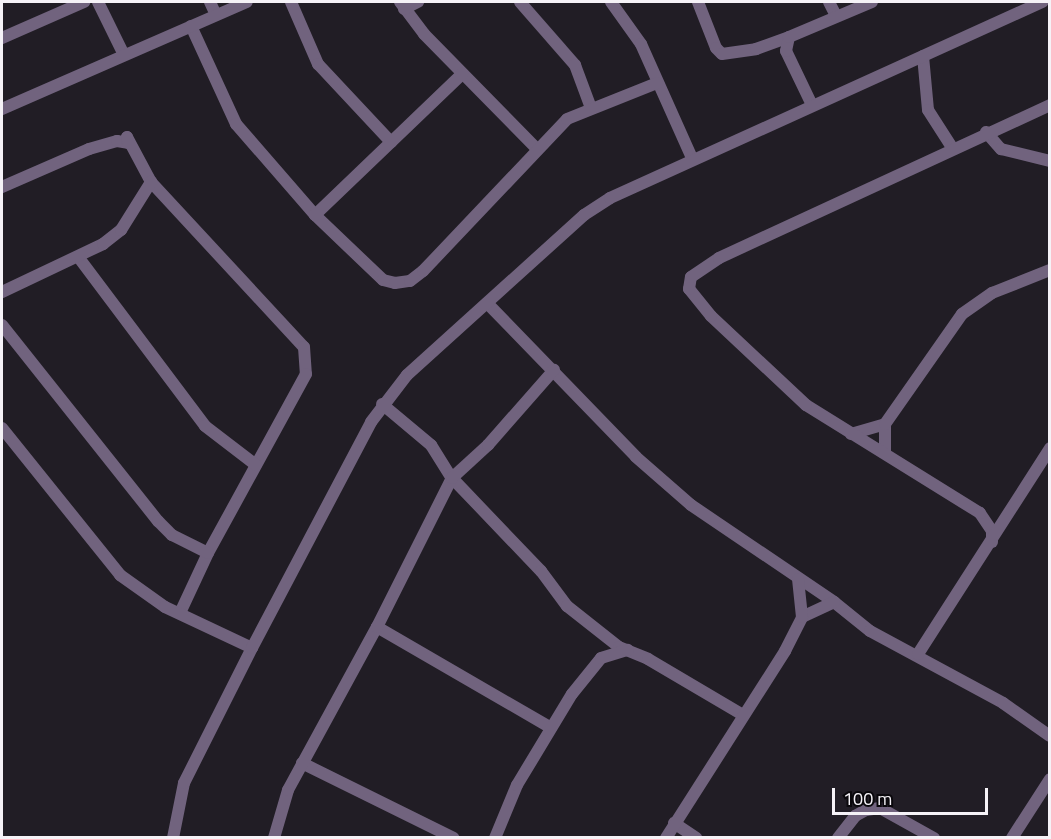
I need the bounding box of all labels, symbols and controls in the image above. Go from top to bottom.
scale bar [835,776,991,814]
text: 100 m [843,785,892,812]

